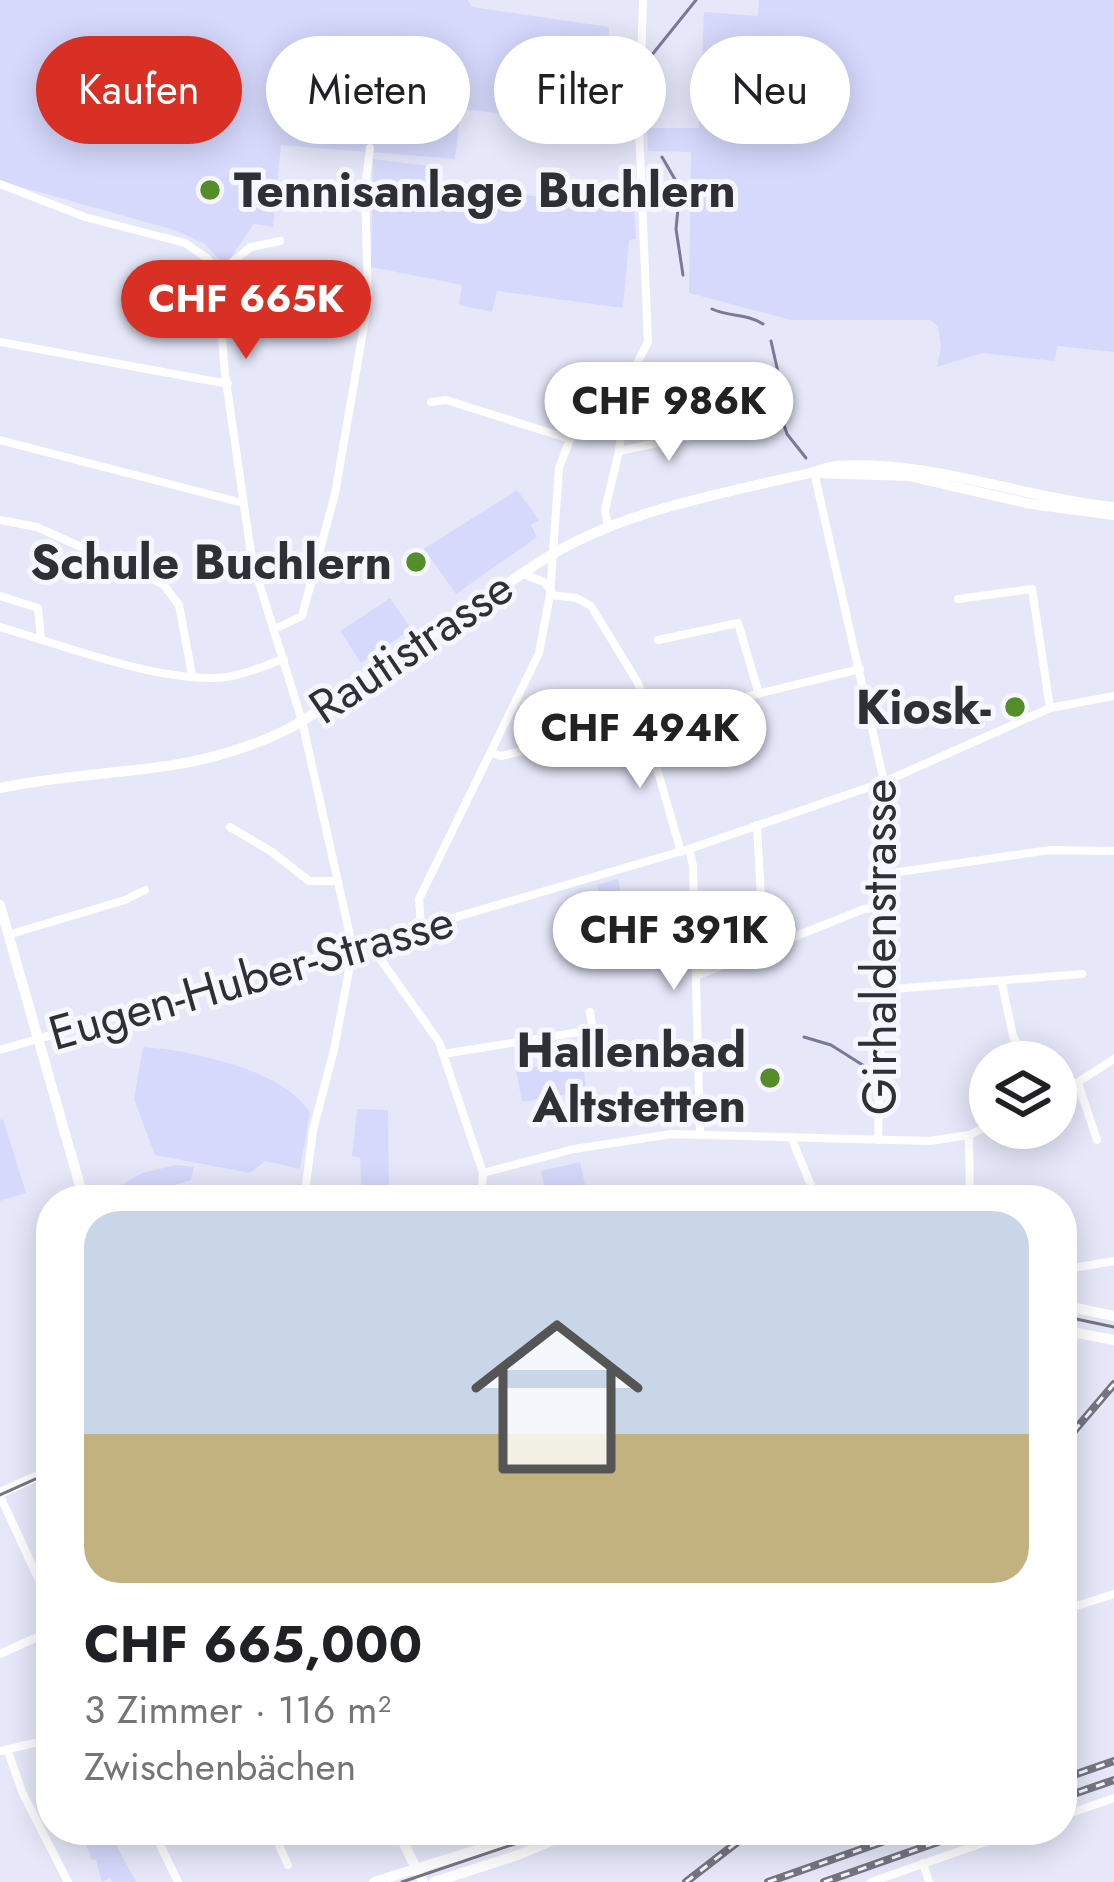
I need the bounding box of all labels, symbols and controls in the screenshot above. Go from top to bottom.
chip: Kaufen [36,36,242,144]
chip: Mieten [266,36,470,144]
chip: Filter [494,36,666,144]
chip: Neu [690,36,850,144]
place label: Tennisanlage Buchlern [234,156,736,225]
marker: Tennisanlage Buchlern [197,177,223,203]
pin: CHF 665K [122,260,370,362]
text: CHF 665K [148,270,344,327]
pin: CHF 986K [545,362,793,464]
text: CHF 986K [571,372,767,429]
place label: Schule Buchlern [30,528,392,597]
marker: Schule Buchlern [403,549,429,575]
street label: Rautistrasse [295,553,527,741]
place label: Kiosk- [856,673,991,742]
pin: CHF 494K [516,689,764,791]
marker: Kiosk- [1002,694,1028,720]
text: CHF 494K [540,699,740,756]
street label: Girhaldenstrasse [845,779,914,1115]
street label: Eugen-Huber-Strasse [41,886,461,1068]
pin: CHF 391K [550,891,798,993]
text: CHF 391K [580,901,768,958]
place label: Hallenbad Altstetten [516,1016,746,1140]
map controls [969,1041,1077,1149]
button: layers [969,1041,1077,1149]
marker: Hallenbad Altstetten [757,1065,783,1091]
icon: home [449,1289,665,1505]
text: CHF 665,000 [84,1607,422,1681]
text: 3 Zimmer · 116 m² [84,1681,391,1738]
text: Zwischenbächen [84,1738,356,1795]

